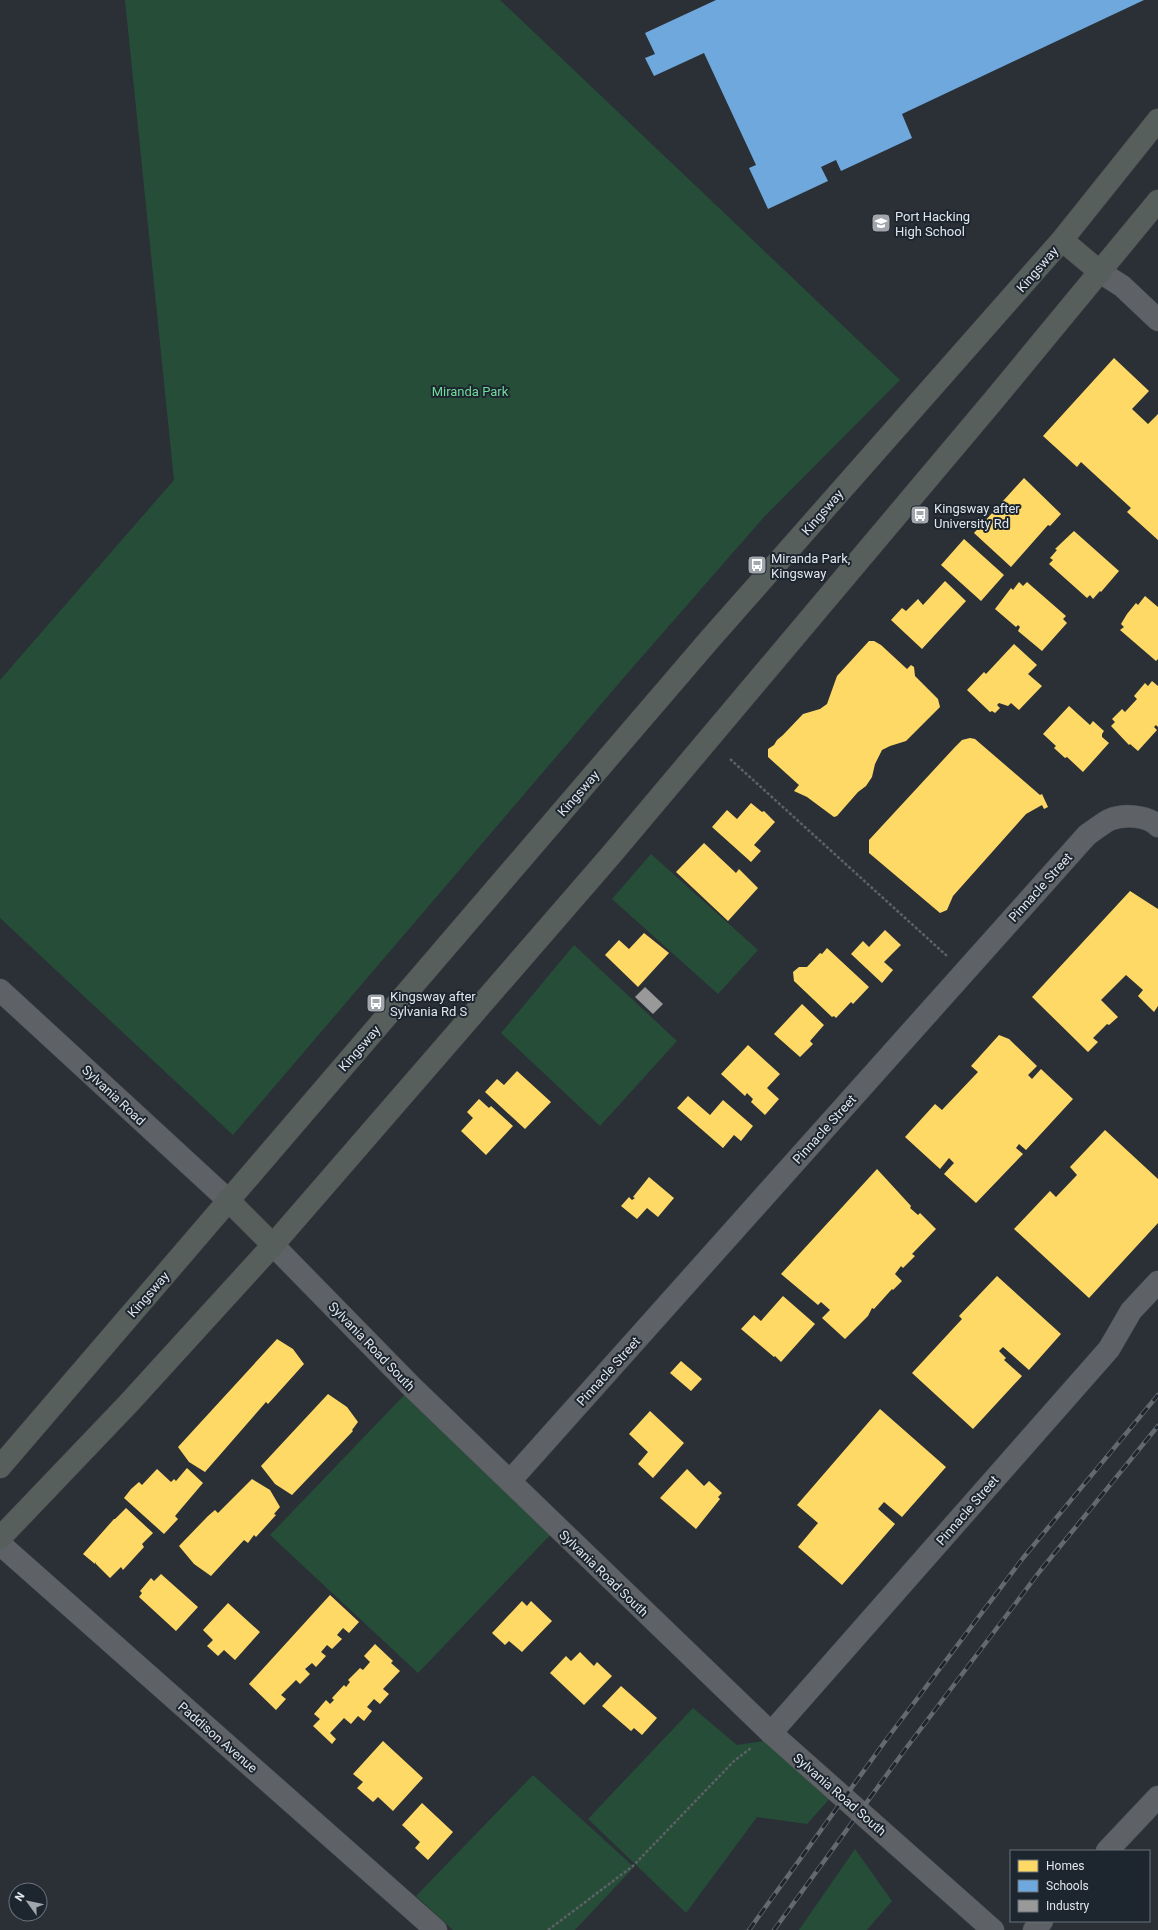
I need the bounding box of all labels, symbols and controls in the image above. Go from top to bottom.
place label: Port Hacking High School [895,209,970,239]
school or university icon: Port Hacking High School [870,212,892,234]
street label: Kingsway [1014,243,1061,295]
park label: Miranda Park [432,384,509,399]
street label: Kingsway [799,486,846,538]
place label: Kingsway after University Rd [934,501,1020,531]
bus stop icon: Kingsway after University Rd [909,504,931,526]
place label: Miranda Park, Kingsway [771,551,850,581]
bus stop icon: Miranda Park, Kingsway [746,554,768,576]
street label: Kingsway [555,767,602,819]
street label: Pinnacle Street [1006,850,1075,925]
place label: Kingsway after Sylvania Rd S [390,989,476,1019]
bus stop icon: Kingsway after Sylvania Rd S [365,992,387,1014]
street label: Kingsway [336,1022,383,1074]
street label: Sylvania Road [79,1062,148,1128]
street label: Pinnacle Street [790,1092,859,1167]
street label: Kingsway [125,1268,172,1320]
street label: Sylvania Road South [325,1299,418,1394]
street label: Pinnacle Street [574,1334,643,1409]
street label: Pinnacle Street [933,1473,1002,1548]
street label: Sylvania Road South [556,1527,651,1620]
street label: Paddison Avenue [175,1699,260,1776]
street label: Sylvania Road South [790,1750,889,1839]
legend [1010,1850,1150,1922]
text: Homes [1046,1859,1084,1873]
text: Schools [1046,1879,1089,1893]
north arrow [8,1882,48,1922]
text: N [12,1890,28,1904]
text: Industry [1046,1899,1090,1913]

